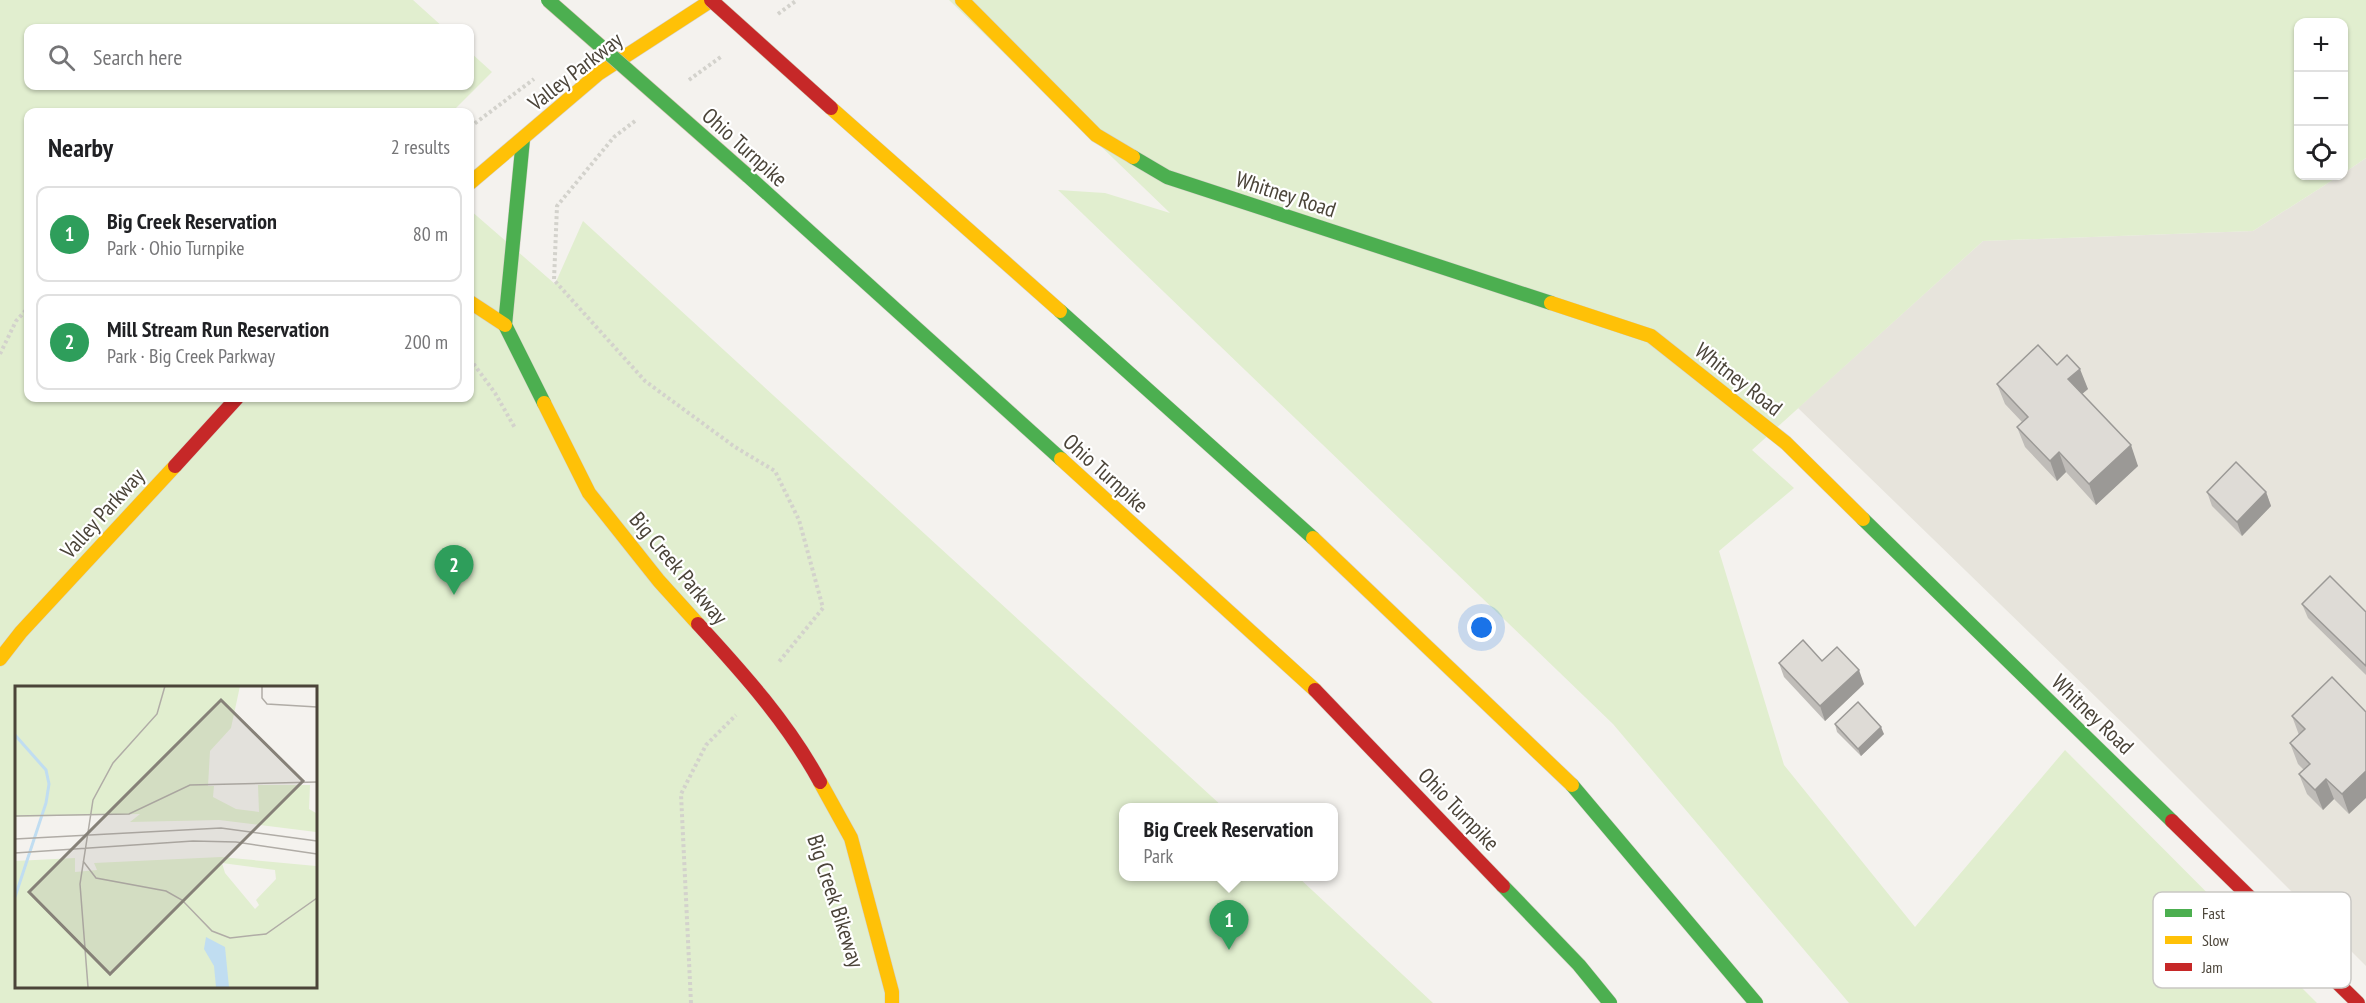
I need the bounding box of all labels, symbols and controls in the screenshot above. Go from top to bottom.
map controls [2294,18,2348,180]
button: + [2294,18,2348,72]
search box [24,24,474,90]
street label: Valley Parkway [521,25,628,117]
icon: search [45,41,78,74]
text: Search here [93,43,182,71]
button: − [2294,72,2348,126]
street label: Ohio Turnpike [697,101,793,193]
button: locate [2294,126,2348,180]
text: Nearby [48,131,113,164]
text: 2 results [391,134,450,160]
street label: Whitney Road [1232,165,1340,223]
text: Big Creek Reservation [107,207,277,235]
text: 1 [65,221,74,247]
text: 80 m [413,221,448,247]
text: Park · Ohio Turnpike [107,235,245,261]
text: Mill Stream Run Reservation [107,315,329,343]
text: 2 [65,329,74,355]
text: 200 m [404,329,448,355]
street label: Whitney Road [1690,336,1788,422]
text: Park · Big Creek Parkway [107,343,275,369]
street label: Ohio Turnpike [1058,427,1154,519]
street label: Valley Parkway [53,461,150,565]
street label: Big Creek Parkway [624,506,735,631]
pin: 2 [434,546,474,595]
your location [1467,613,1496,642]
street label: Whitney Road [2046,668,2140,760]
inset map [15,686,316,988]
street label: Ohio Turnpike [1412,761,1506,857]
popup [1119,803,1338,881]
text: Big Creek Reservation [1144,815,1313,843]
street label: Big Creek Bikeway [801,831,871,972]
text: Park [1144,843,1173,869]
legend [2153,892,2351,988]
pin: 1 [1210,900,1248,950]
text: Fast [2202,903,2225,923]
text: Slow [2202,930,2229,950]
text: Jam [2201,957,2223,977]

